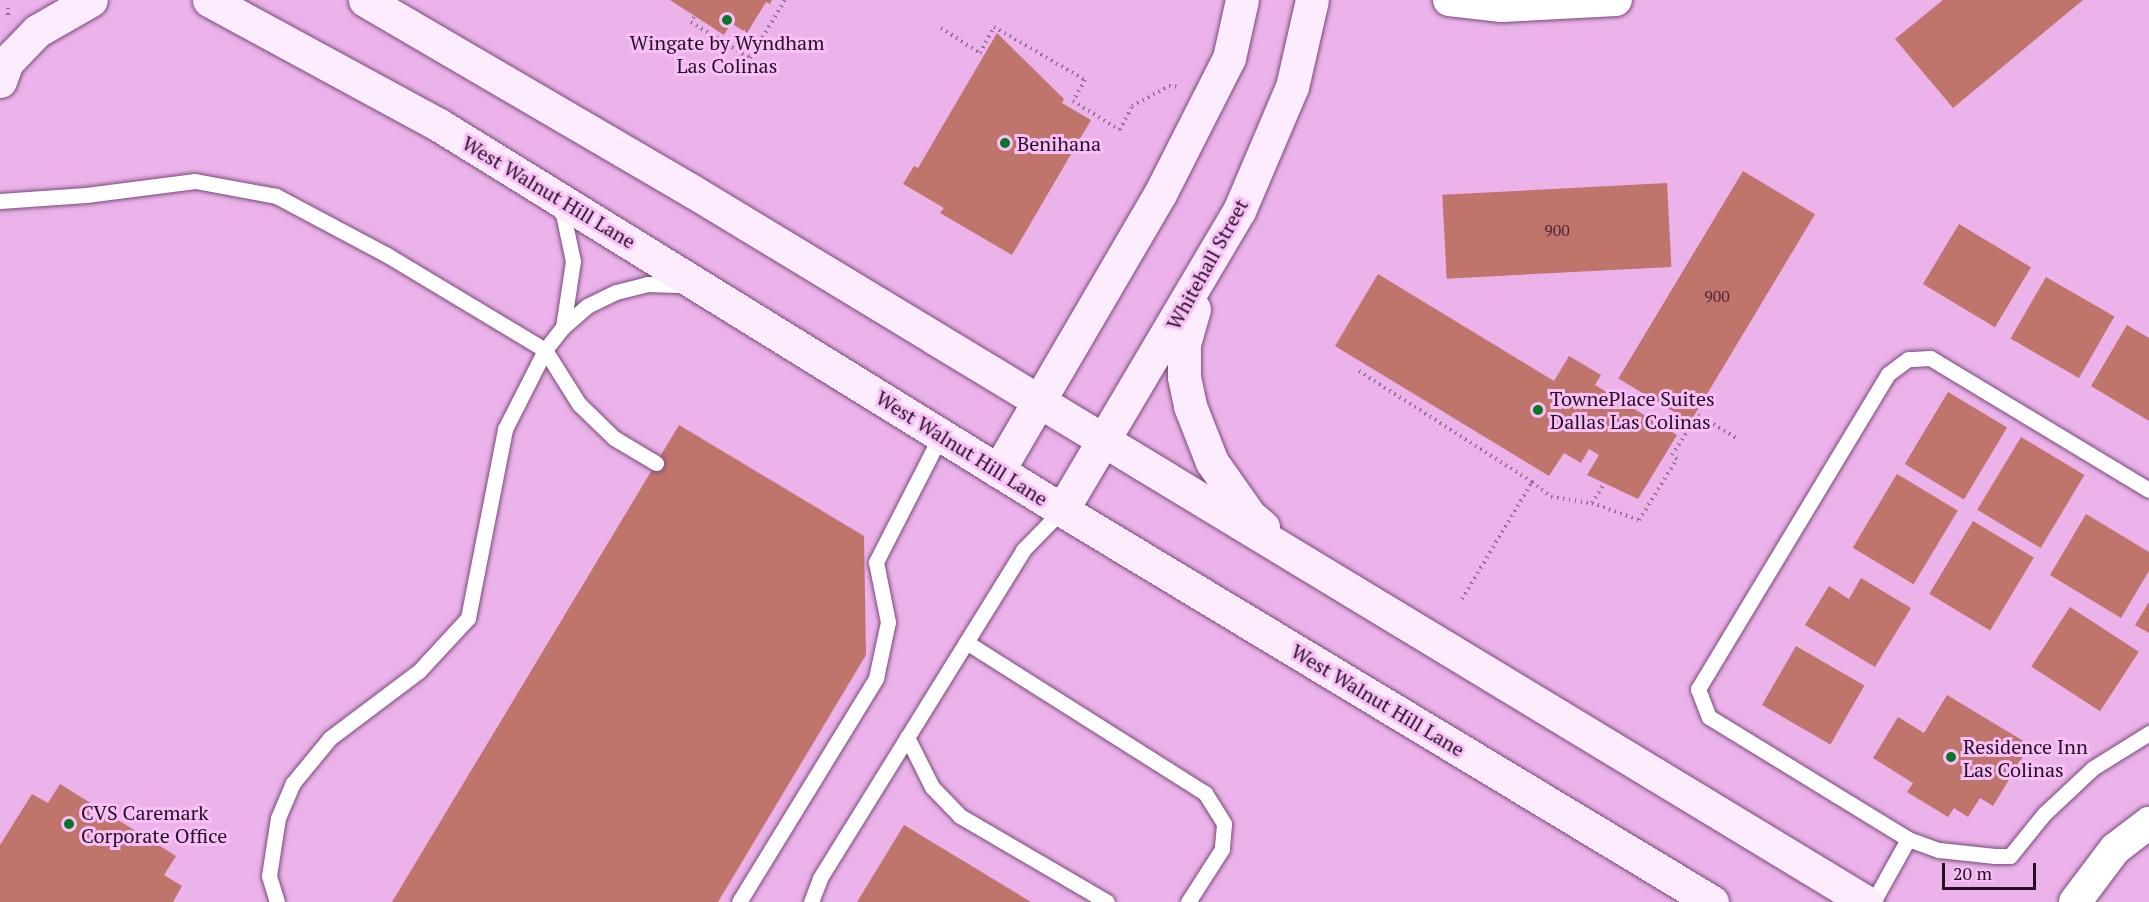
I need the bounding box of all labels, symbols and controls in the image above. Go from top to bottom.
marker: Wingate by Wyndham Las Colinas [720,13,734,27]
place label: Wingate by Wyndham Las Colinas [630,30,824,77]
street label: West Walnut Hill Lane [458,131,640,253]
place label: Benihana [1017,131,1101,155]
marker: Benihana [998,136,1012,150]
street label: Whitehall Street [1161,194,1253,334]
house number: 900 [1544,220,1570,240]
house number: 900 [1704,286,1730,306]
street label: West Walnut Hill Lane [872,385,1052,511]
place label: TownePlace Suites Dallas Las Colinas [1550,386,1715,433]
marker: TownePlace Suites Dallas Las Colinas [1531,403,1545,417]
street label: West Walnut Hill Lane [1287,639,1469,761]
place label: Residence Inn Las Colinas [1963,734,2088,781]
marker: Residence Inn Las Colinas [1944,750,1958,764]
place label: CVS Caremark Corporate Office [81,801,227,848]
marker: CVS Caremark Corporate Office [62,817,76,831]
scale bar [1945,851,2040,889]
text: 20 m [1953,861,1992,885]

